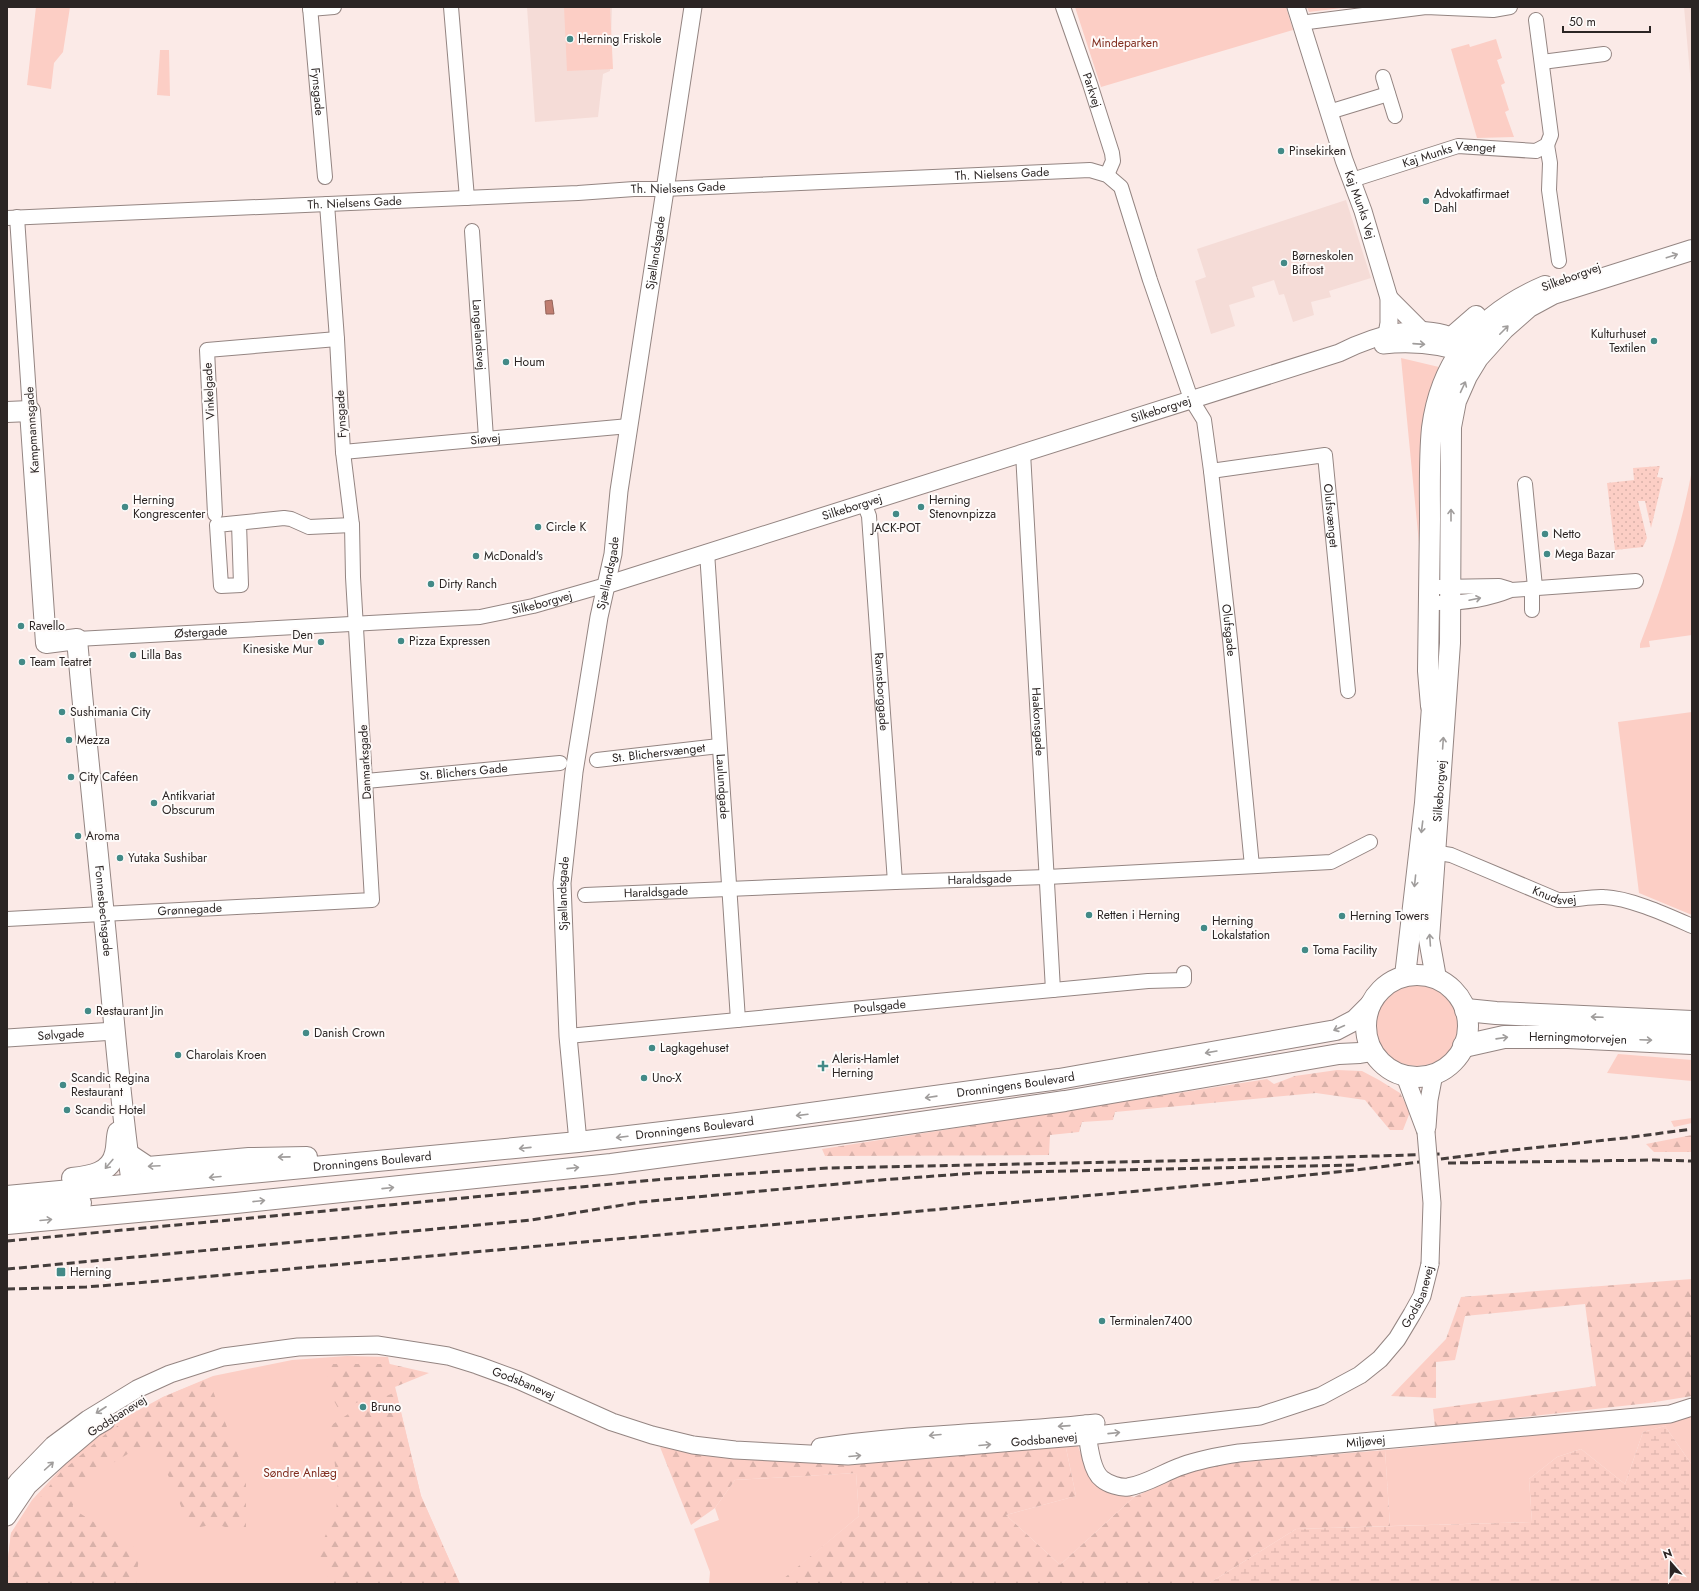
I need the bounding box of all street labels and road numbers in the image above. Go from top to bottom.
street label: Fynsgade [306,67,329,116]
street label: Parkvej [1078,70,1106,110]
street label: Kaj Munks Vænget [1400,137,1496,172]
street label: Th. Nielsens Gade [954,163,1050,185]
street label: Kaj Munks Vej [1340,168,1380,241]
street label: Th. Nielsens Gade [630,177,726,198]
street label: Th. Nielsens Gade [307,192,402,214]
street label: Sjællandsgade [641,215,670,291]
street label: Silkeborgvej [1539,258,1603,296]
street label: Langelandsvej [468,299,490,371]
street label: Vinkelgade [199,362,219,420]
street label: Kampmannsgade [20,386,44,474]
street label: Fynsgade [331,390,351,438]
street label: Silkeborgvej [1128,391,1193,427]
street label: Siøvej [469,429,501,449]
street label: Olufsvænget [1319,483,1343,549]
street label: Silkeborgvej [820,489,884,525]
street label: Sjællandsgade [592,536,624,612]
street label: Silkeborgvej [510,586,574,619]
street label: Olufsgade [1217,603,1241,657]
street label: Østergade [174,622,228,643]
street label: Ravnsborggade [870,652,893,732]
street label: Haakonsgade [1027,687,1049,756]
street label: Danmarksgade [354,724,376,800]
street label: St. Blichersvænget [611,739,706,767]
street label: Laulundgade [711,753,734,820]
street label: St. Blichers Gade [419,759,508,785]
street label: Silkeborgvej [1428,759,1451,823]
street label: Sjællandsgade [553,856,574,931]
street label: Fonnesbechsgade [90,864,117,957]
street label: Haraldsgade [947,869,1012,889]
street label: Knudsvej [1530,881,1577,909]
street label: Haraldsgade [623,882,688,902]
street label: Grønnegade [157,899,222,920]
street label: Poulsgade [853,995,907,1018]
street label: Sølvgade [37,1024,85,1045]
street label: Herningmotorvejen [1529,1028,1627,1049]
street label: Dronningens Boulevard [956,1067,1076,1102]
street label: Dronningens Boulevard [635,1112,755,1144]
street label: Dronningens Boulevard [312,1147,432,1176]
street label: Godsbanevej [1397,1264,1438,1332]
street label: Godsbanevej [490,1362,558,1404]
street label: Godsbanevej [84,1391,150,1441]
street label: Godsbanevej [1010,1428,1078,1451]
street label: Miljøvej [1345,1431,1386,1452]

